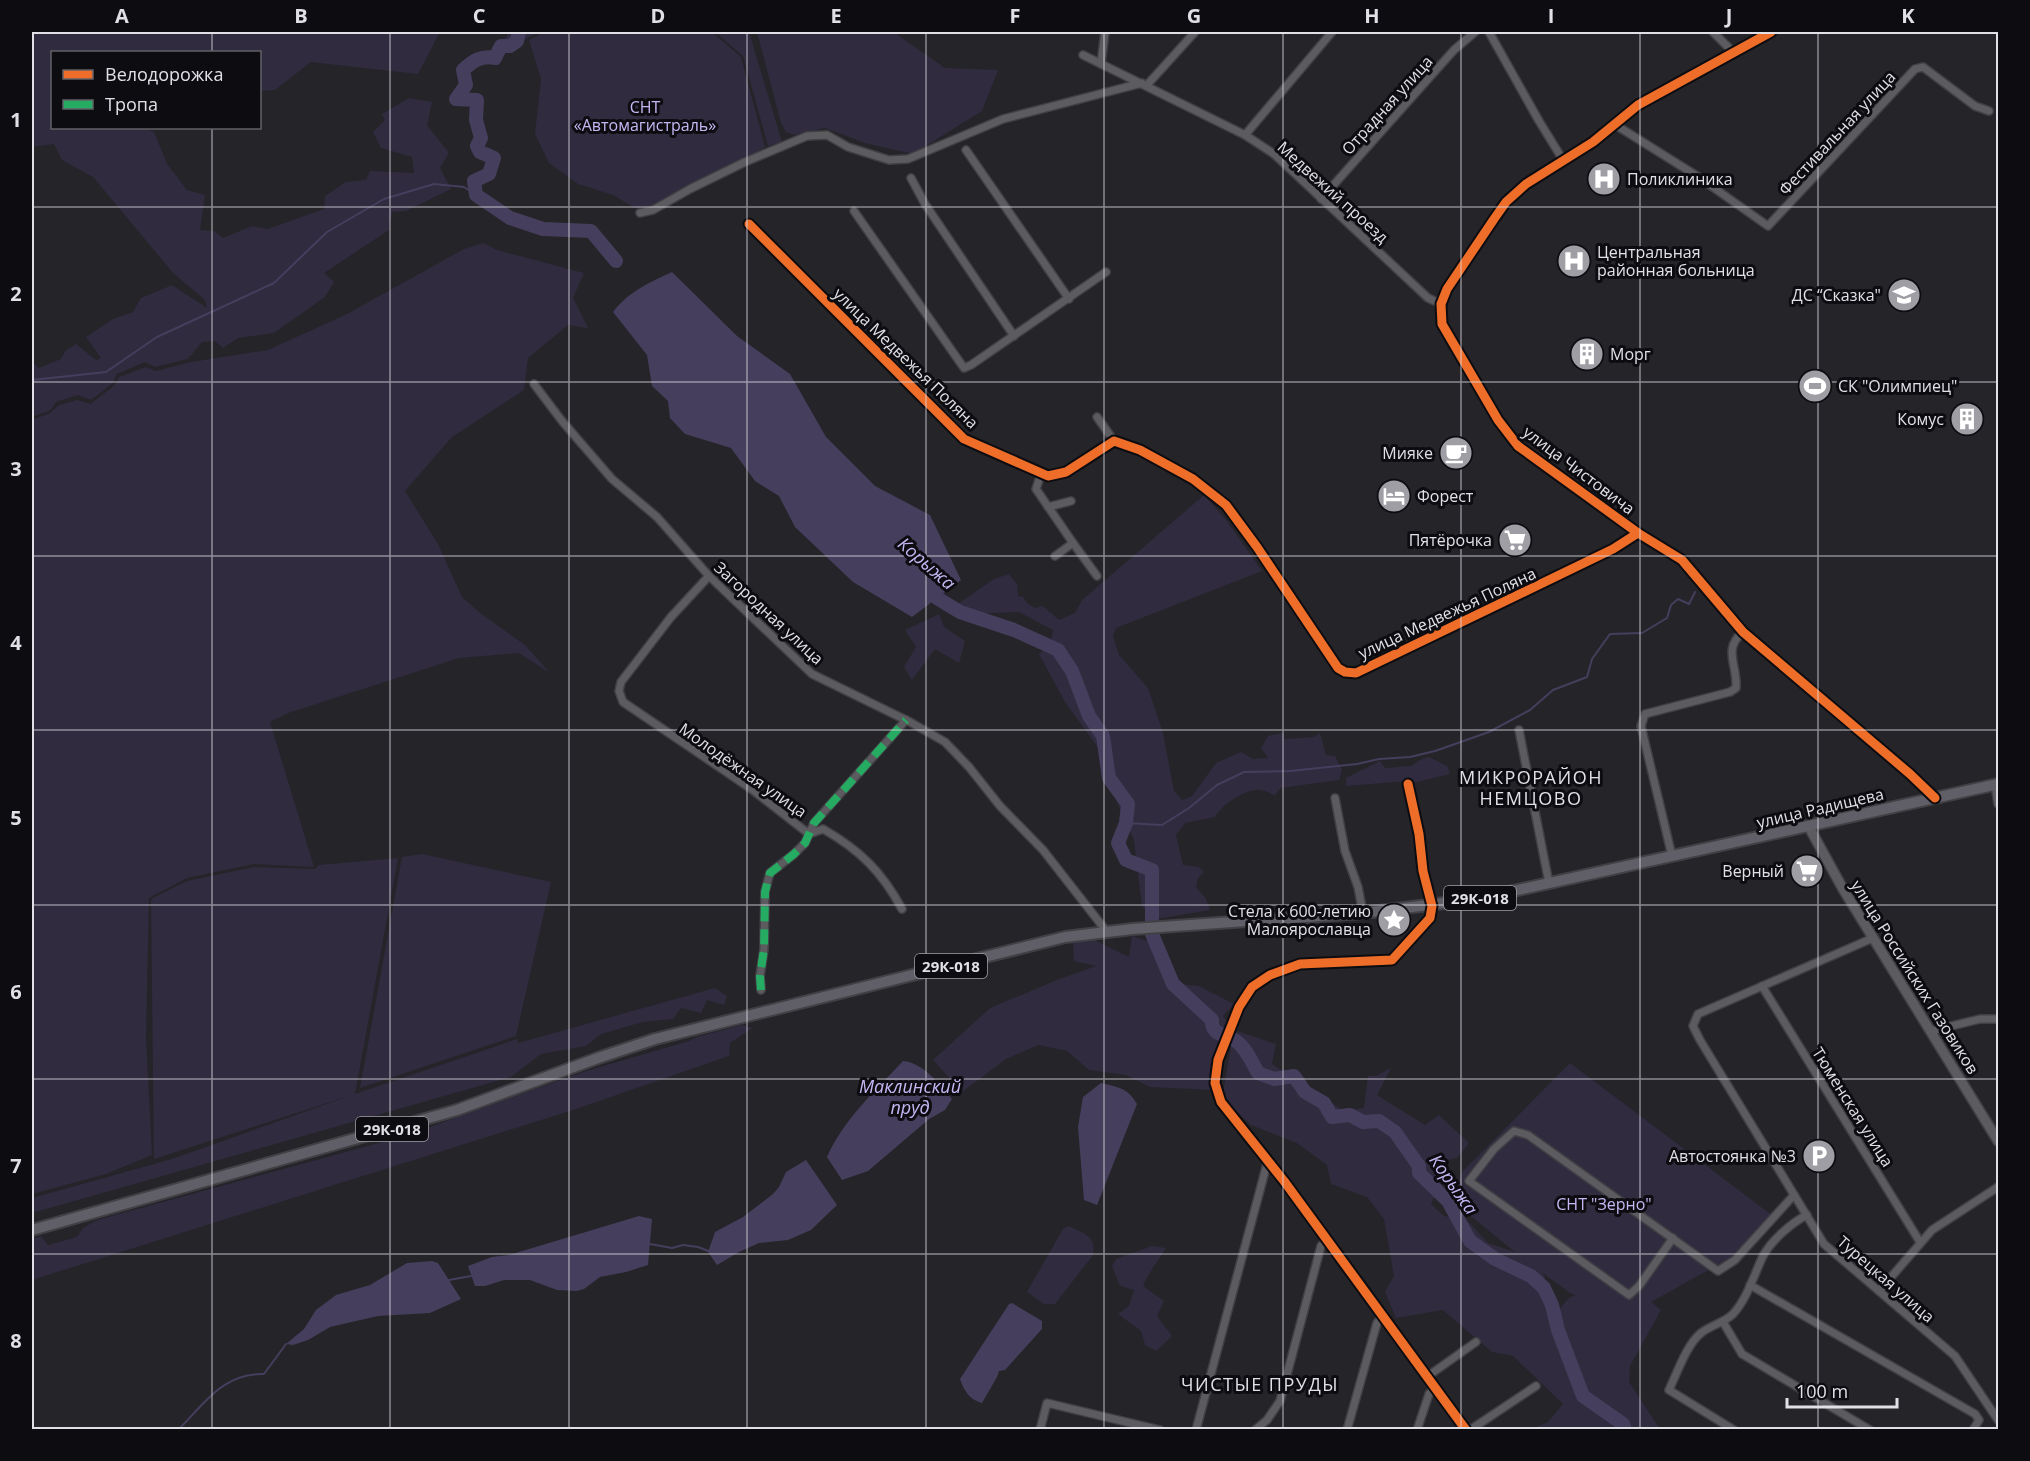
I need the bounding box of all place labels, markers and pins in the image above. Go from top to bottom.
hospital icon: Поликлиника [1586,161,1622,197]
place label: Поликлиника [1627,168,1733,190]
place label: Центральная районная больница [1597,241,1755,281]
hospital icon: Центральная районная больница [1556,243,1592,279]
school or university icon: ДС “Сказка" [1886,277,1922,313]
place label: ДС “Сказка" [1792,284,1881,306]
building icon: Морг [1569,336,1605,372]
place label: Морг [1610,343,1651,365]
sports icon: СК "Олимпиец" [1797,368,1833,404]
place label: СК "Олимпиец" [1838,375,1957,397]
building icon: Комус [1949,401,1985,437]
place label: Комус [1897,408,1944,430]
cafe icon: Мияке [1438,435,1474,471]
place label: Мияке [1382,442,1433,464]
hotel icon: Форест [1376,478,1412,514]
place label: Форест [1417,485,1474,507]
supermarket icon: Пятёрочка [1497,522,1533,558]
place label: Пятёрочка [1409,529,1492,551]
supermarket icon: Верный [1789,853,1825,889]
place label: Верный [1722,860,1784,882]
place label: Стела к 600-летию Малоярославца [1228,900,1371,940]
place icon: Стела к 600-летию Малоярославца [1376,902,1412,938]
parking icon: Автостоянка №3 [1801,1138,1837,1174]
place label: Автостоянка №3 [1669,1145,1796,1167]

